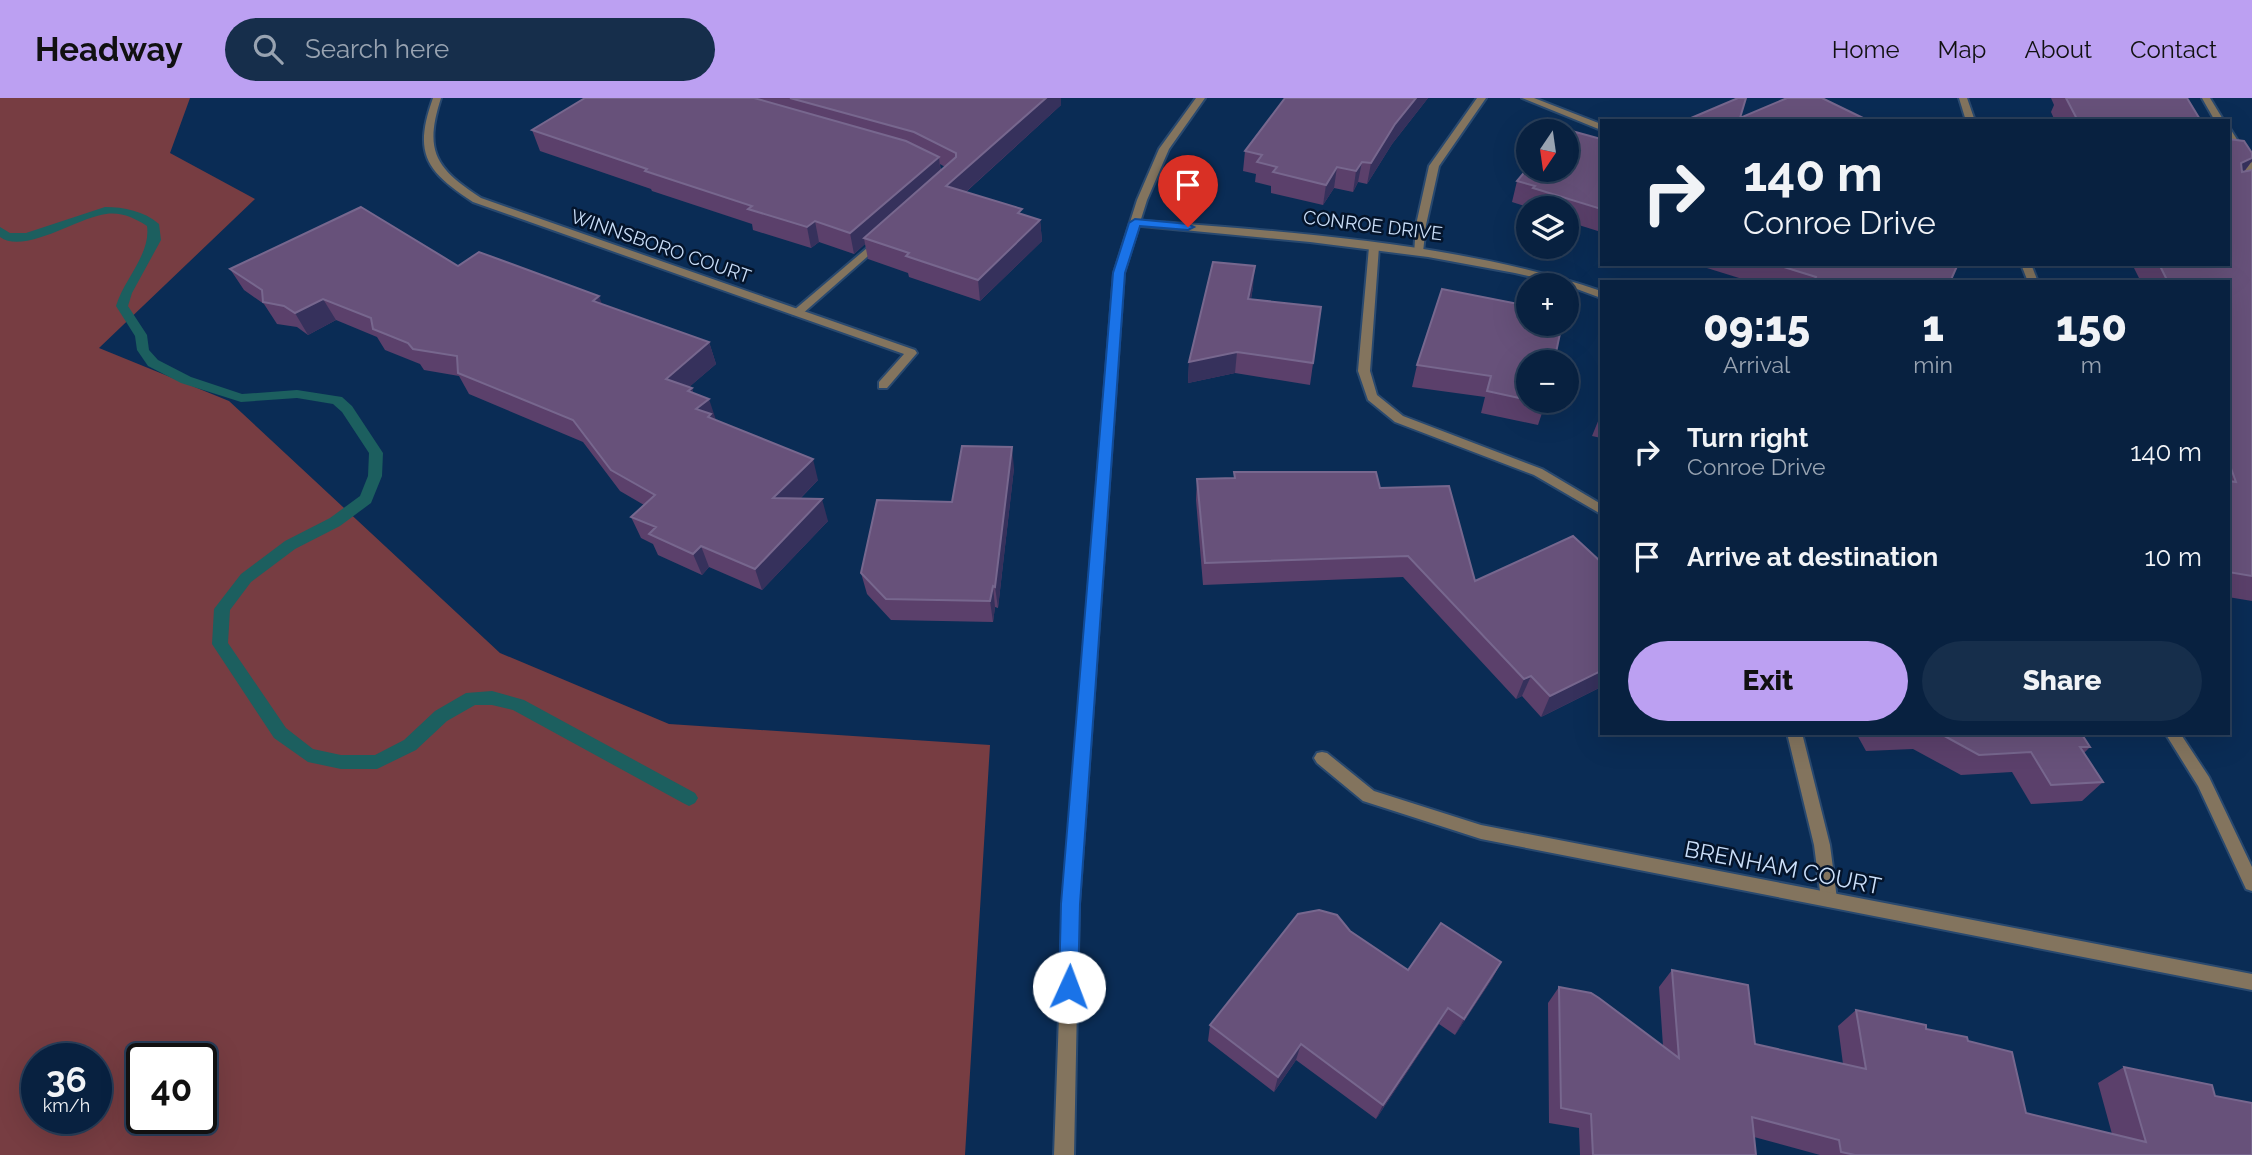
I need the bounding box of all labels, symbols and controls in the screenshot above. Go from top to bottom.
search box [225,18,715,81]
text: Headway [35,30,183,69]
icon: search [249,30,287,68]
text: Search here [305,34,449,64]
text: Home [1832,35,1900,64]
text: Map [1938,35,1986,64]
text: About [2024,35,2092,64]
text: Contact [2130,35,2217,64]
north arrow [1516,119,1578,182]
map controls [1516,119,1579,413]
text: 140 m [1743,145,1883,202]
icon: right [1628,147,1719,238]
pin [1158,155,1218,227]
icon: arrive [1169,166,1207,204]
button: layers [1516,196,1579,259]
text: Conroe Drive [1743,204,1936,241]
street label: WINNSBORO COURT [568,205,754,287]
street label: CONROE DRIVE [1302,206,1444,244]
button: + [1516,273,1579,336]
text: 09:15 [1703,302,1810,351]
text: 1 [1922,302,1944,351]
text: 150 [2056,302,2127,351]
button: − [1516,350,1579,413]
text: Arrival [1723,351,1790,378]
text: min [1913,351,1953,378]
text: m [2081,351,2102,378]
text: Turn right [1687,423,1808,453]
icon: right [1628,433,1666,471]
text: 140 m [2130,437,2202,467]
text: Conroe Drive [1687,453,1826,480]
icon: arrive [1628,538,1666,576]
text: Arrive at destination [1687,542,1938,572]
text: 10 m [2144,542,2202,572]
button: Exit [1628,641,1908,721]
button: Share [1922,641,2202,721]
street label: BRENHAM COURT [1682,835,1884,899]
position arrow [1032,950,1106,1024]
speed limit sign: 40 [126,1043,217,1134]
text: 36 [46,1059,87,1100]
text: km/h [43,1095,90,1116]

